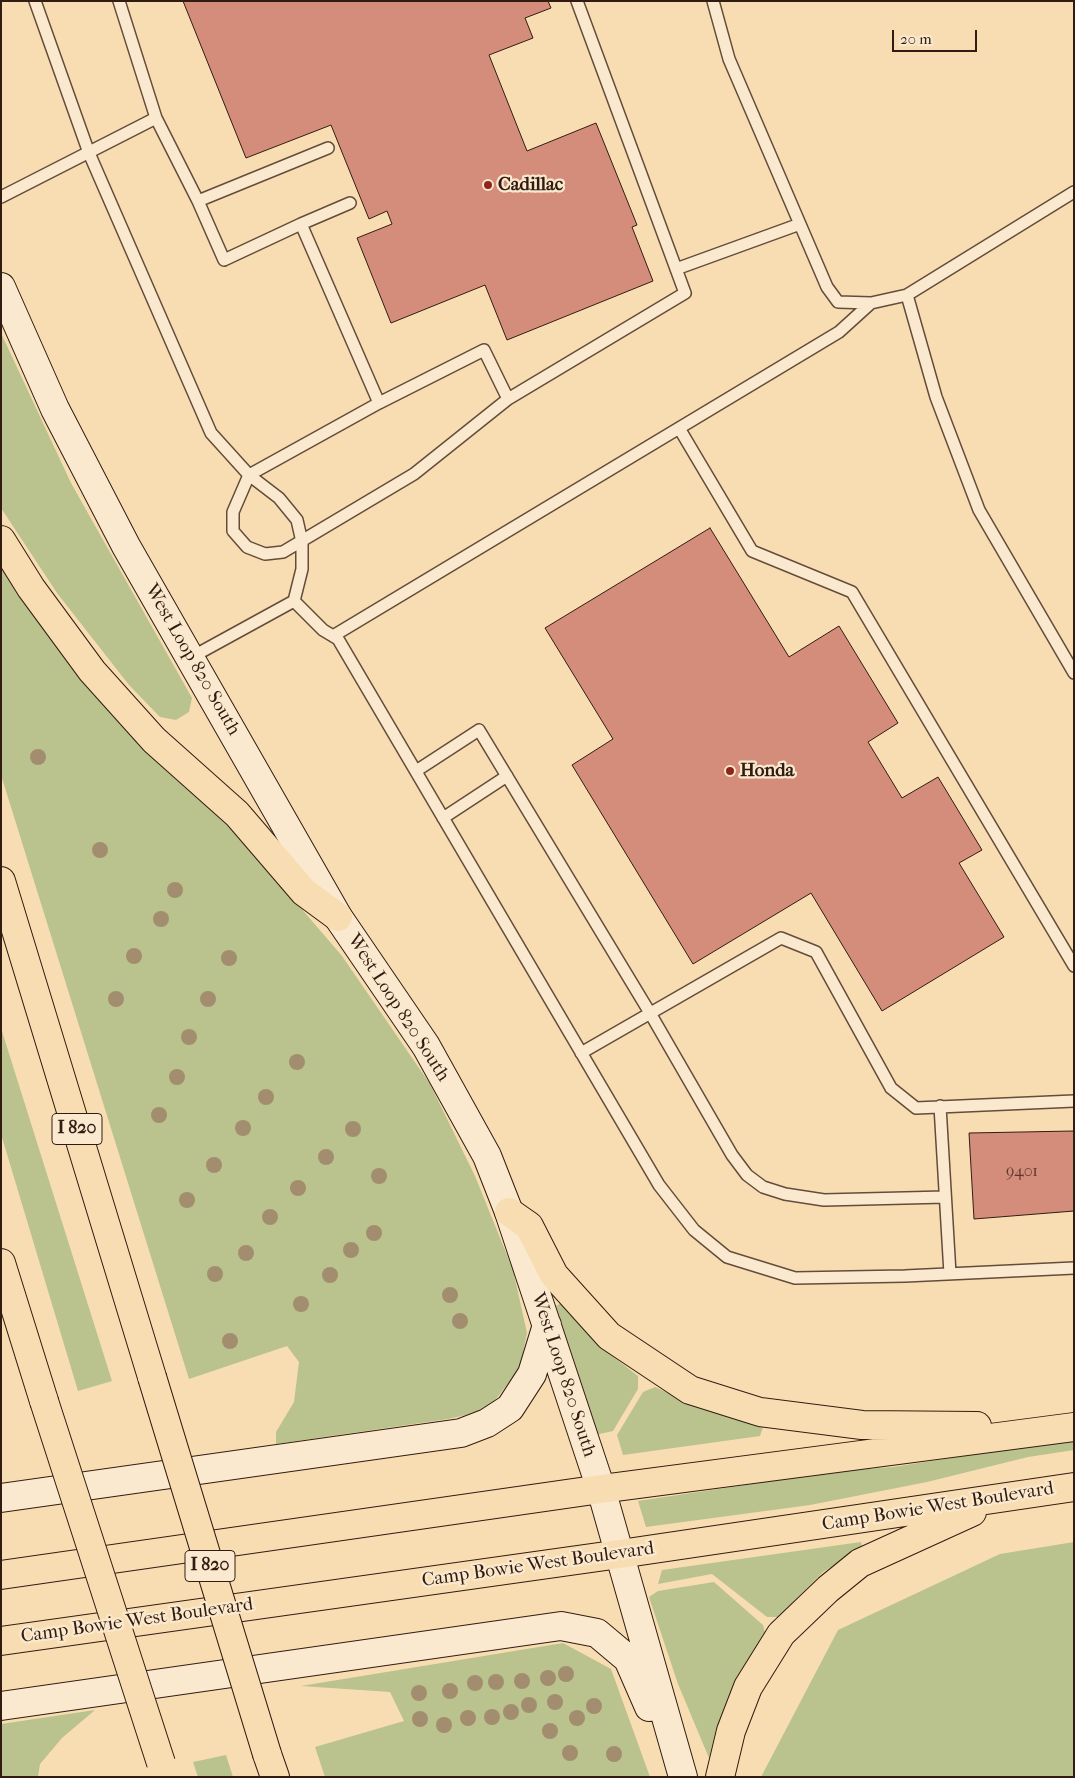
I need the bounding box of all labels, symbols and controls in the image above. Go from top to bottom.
scale bar [895,20,980,52]
text: 20 m [900,30,932,48]
place label: Cadillac [498,174,563,196]
marker: Cadillac [482,179,494,191]
street label: West Loop 820 South [139,580,245,740]
place label: Honda [740,760,794,782]
marker: Honda [724,765,736,777]
street label: West Loop 820 South [342,930,454,1086]
road number: I 820 [52,1114,102,1144]
house number: 9401 [1006,1162,1038,1182]
street label: West Loop 820 South [526,1290,600,1460]
street label: Camp Bowie West Boulevard [820,1477,1056,1537]
street label: Camp Bowie West Boulevard [420,1537,656,1593]
road number: I 820 [185,1550,235,1582]
street label: Camp Bowie West Boulevard [19,1593,255,1649]

